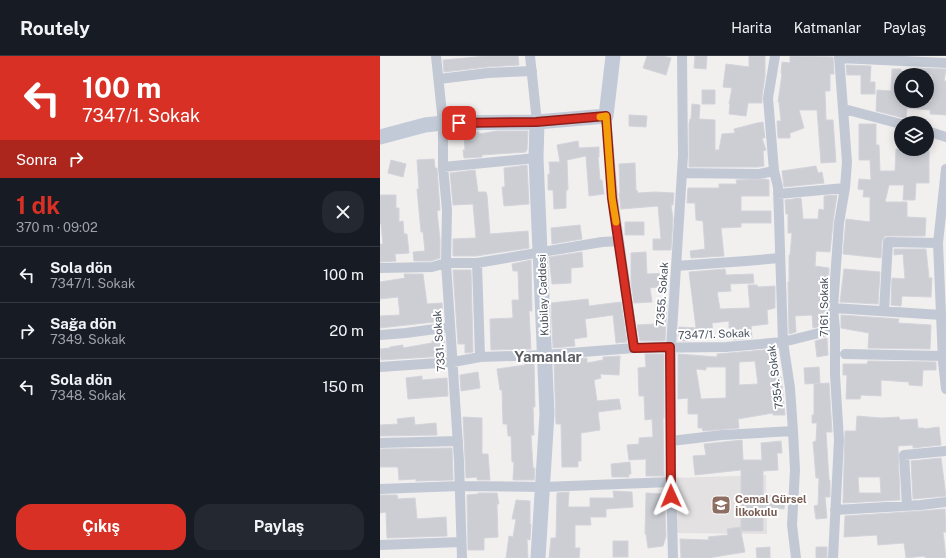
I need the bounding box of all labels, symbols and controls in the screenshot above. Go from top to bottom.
text: Routely [20,17,90,39]
text: Harita [731,20,772,36]
text: Katmanlar [794,20,861,36]
text: Paylaş [883,20,926,36]
map controls [894,68,934,156]
button: search [894,68,934,108]
text: 100 m [82,71,161,104]
icon: left [16,72,68,124]
text: 7347/1. Sokak [82,105,200,126]
pin [442,106,476,140]
icon: arrive [448,112,470,134]
button: layers [894,116,934,156]
icon: right [65,148,87,170]
text: Sonra [16,151,57,168]
text: 1 dk [16,191,60,219]
button: close [322,191,364,233]
text: 370 m · 09:02 [16,220,98,235]
street label: Kubilay Caddesi [536,254,550,336]
text: Sola dön [50,259,112,276]
street label: 7355. Sokak [654,261,670,327]
icon: left [16,264,38,286]
text: 100 m [323,266,364,283]
text: 7347/1. Sokak [50,276,135,291]
street label: 7161. Sokak [818,277,830,337]
street label: 7331. Sokak [431,310,447,372]
text: Sağa dön [50,315,116,332]
icon: right [16,320,38,342]
text: 20 m [329,322,364,339]
street label: 7347/1. Sokak [678,327,750,341]
text: 7349. Sokak [50,332,126,347]
street label: 7354. Sokak [765,344,785,410]
district label: Yamanlar [514,348,582,365]
text: Sola dön [50,371,112,388]
icon: left [16,376,38,398]
text: 150 m [322,378,364,395]
text: 7348. Sokak [50,388,126,403]
position arrow [650,475,692,517]
place label: Cemal Gürsel İlkokulu [735,493,807,518]
school or university icon: Cemal Gürsel İlkokulu [710,494,732,516]
button: Çıkış [16,504,186,550]
button: Paylaş [194,504,364,550]

